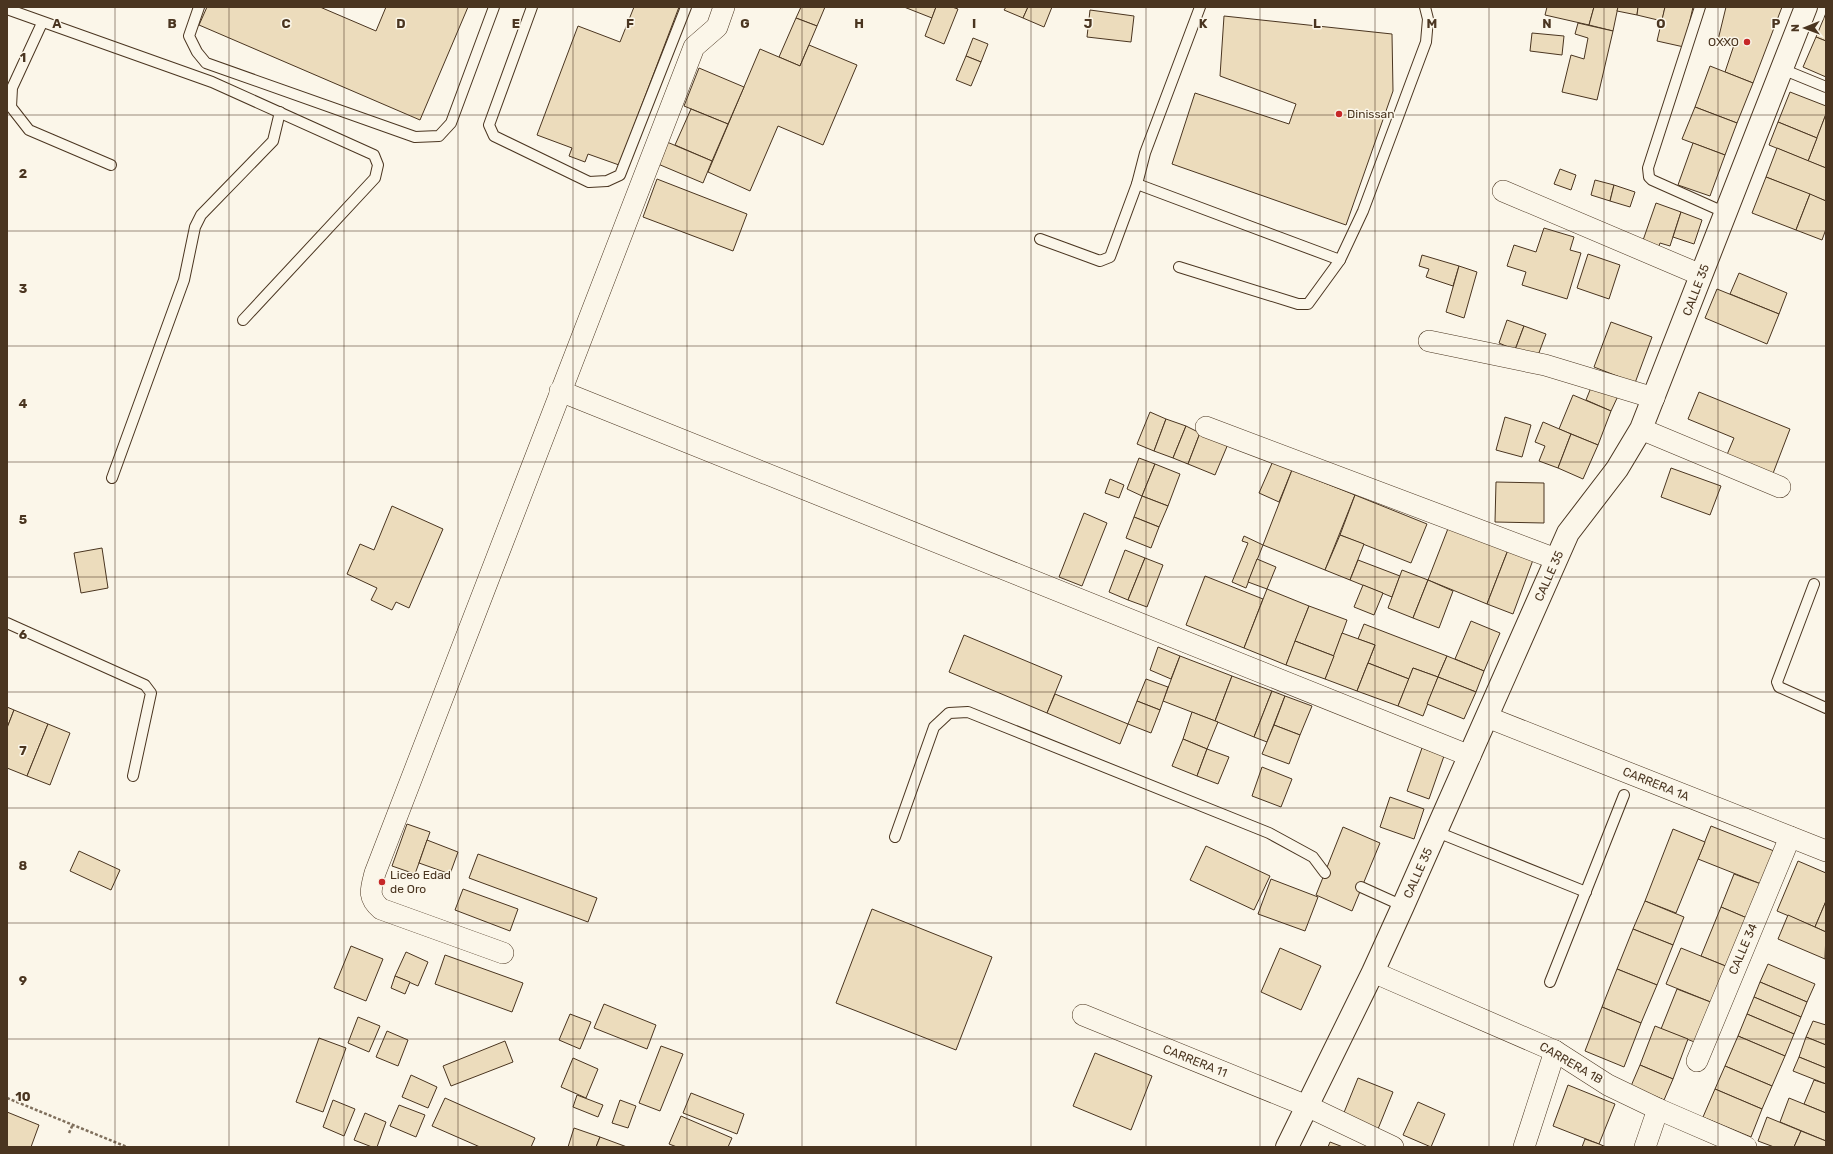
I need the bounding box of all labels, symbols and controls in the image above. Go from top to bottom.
north arrow [1785,8,1825,48]
text: A [52,16,62,31]
text: B [167,16,177,31]
text: C [281,16,291,31]
text: D [396,16,406,31]
text: E [512,16,520,31]
text: F [626,16,634,31]
text: G [740,16,750,31]
text: H [854,16,864,31]
text: I [972,16,976,31]
text: J [1084,16,1092,31]
text: K [1199,16,1208,31]
text: L [1313,16,1321,31]
text: M [1427,16,1437,31]
text: N [1542,16,1552,31]
text: O [1656,16,1666,31]
text: P [1772,16,1781,31]
text: N [1789,24,1802,32]
place label: OXXO [1708,35,1739,49]
marker: OXXO [1742,37,1752,47]
text: 1 [20,50,26,65]
place label: Dinissan [1347,107,1394,121]
marker: Dinissan [1334,109,1344,119]
text: 2 [19,166,27,181]
street label: CALLE 35 [1680,262,1712,318]
text: 3 [19,281,28,296]
text: 4 [19,396,28,411]
text: 5 [19,512,27,527]
street label: CALLE 35 [1532,548,1566,604]
text: 6 [19,627,28,642]
text: 7 [19,743,27,758]
street label: CARRERA 1A [1621,764,1691,804]
street label: CALLE 35 [1401,845,1435,901]
text: 8 [19,858,28,873]
place label: Liceo Edad de Oro [390,868,451,896]
marker: Liceo Edad de Oro [377,877,387,887]
street label: CALLE 34 [1726,921,1760,977]
text: 9 [19,973,27,988]
street label: CARRERA 1B [1537,1039,1605,1087]
street label: CARRERA 11 [1161,1042,1229,1080]
text: 10 [15,1089,31,1104]

